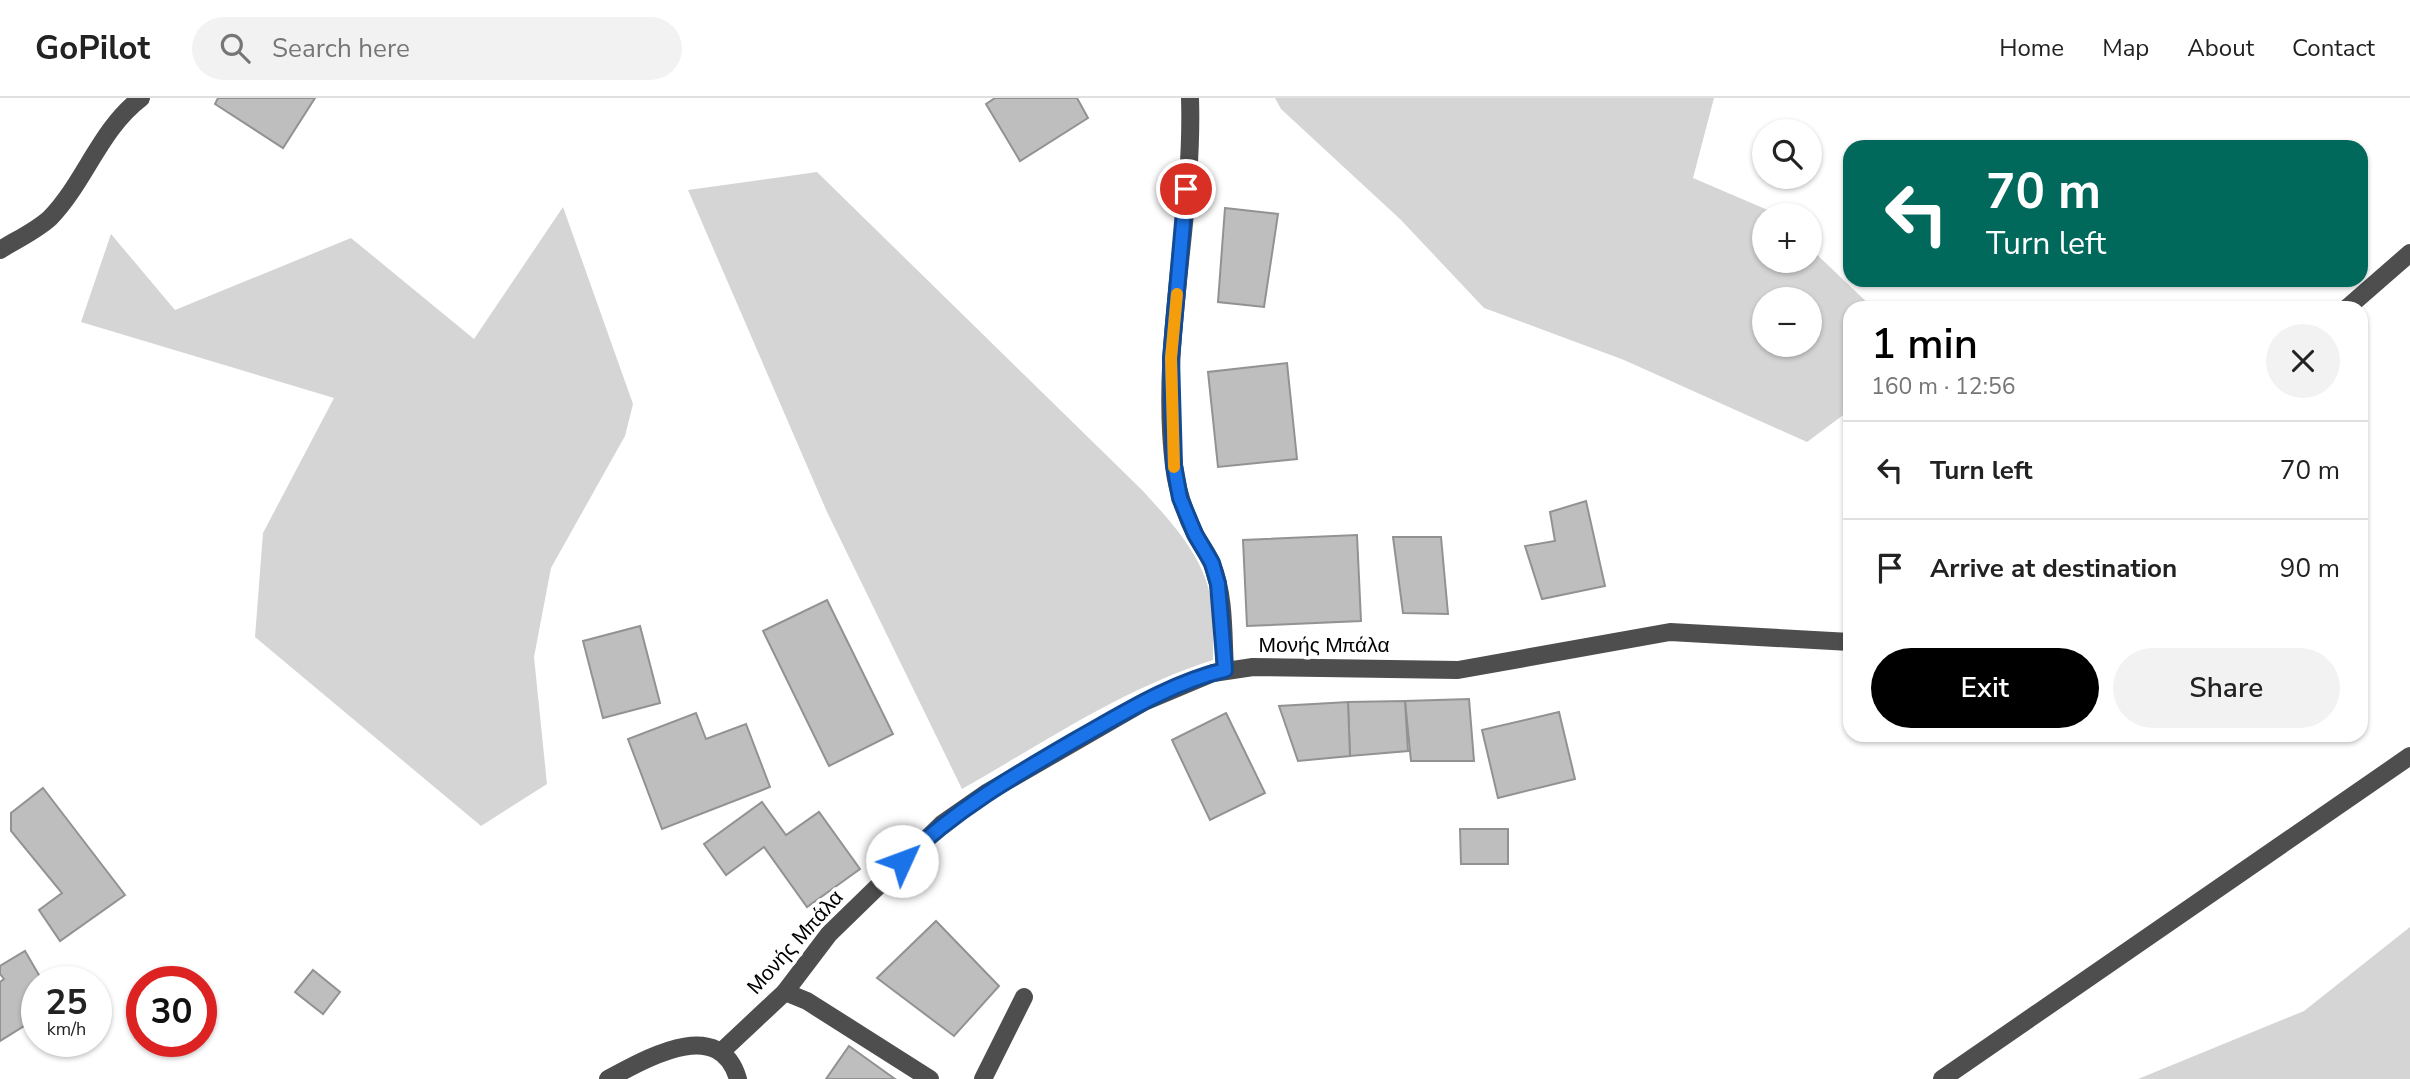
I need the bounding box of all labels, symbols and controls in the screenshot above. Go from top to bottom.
search box [192,17,682,80]
text: GoPilot [35,26,150,71]
icon: search [216,29,254,67]
text: Search here [272,31,410,66]
text: Home [1999,32,2064,64]
text: Map [2102,32,2149,64]
text: About [2187,32,2254,64]
text: Contact [2292,32,2375,64]
map controls [1752,119,1822,357]
button: search [1752,119,1822,189]
text: 70 m [1986,158,2101,225]
pin [1156,159,1216,219]
icon: left [1871,168,1962,259]
icon: arrive [1167,170,1205,208]
button: + [1752,203,1822,273]
text: Turn left [1986,222,2106,265]
button: − [1752,287,1822,357]
text: 1 min [1871,316,1978,373]
button: close [2266,324,2340,398]
text: 160 m · 12:56 [1871,371,2016,402]
icon: left [1871,451,1909,489]
text: Turn left [1930,453,2033,488]
text: 70 m [2280,453,2340,488]
icon: arrive [1871,549,1909,587]
text: Arrive at destination [1930,551,2177,586]
text: 90 m [2280,551,2340,586]
street label: Μονής Μπάλα [1258,631,1390,659]
button: Exit [1871,648,2099,728]
button: Share [2113,648,2340,728]
position arrow [865,824,939,898]
street label: Μονής Μπάλα [741,884,849,1000]
speed limit sign: 30 [126,966,217,1057]
text: 25 [45,979,88,1026]
text: km/h [47,1017,86,1041]

